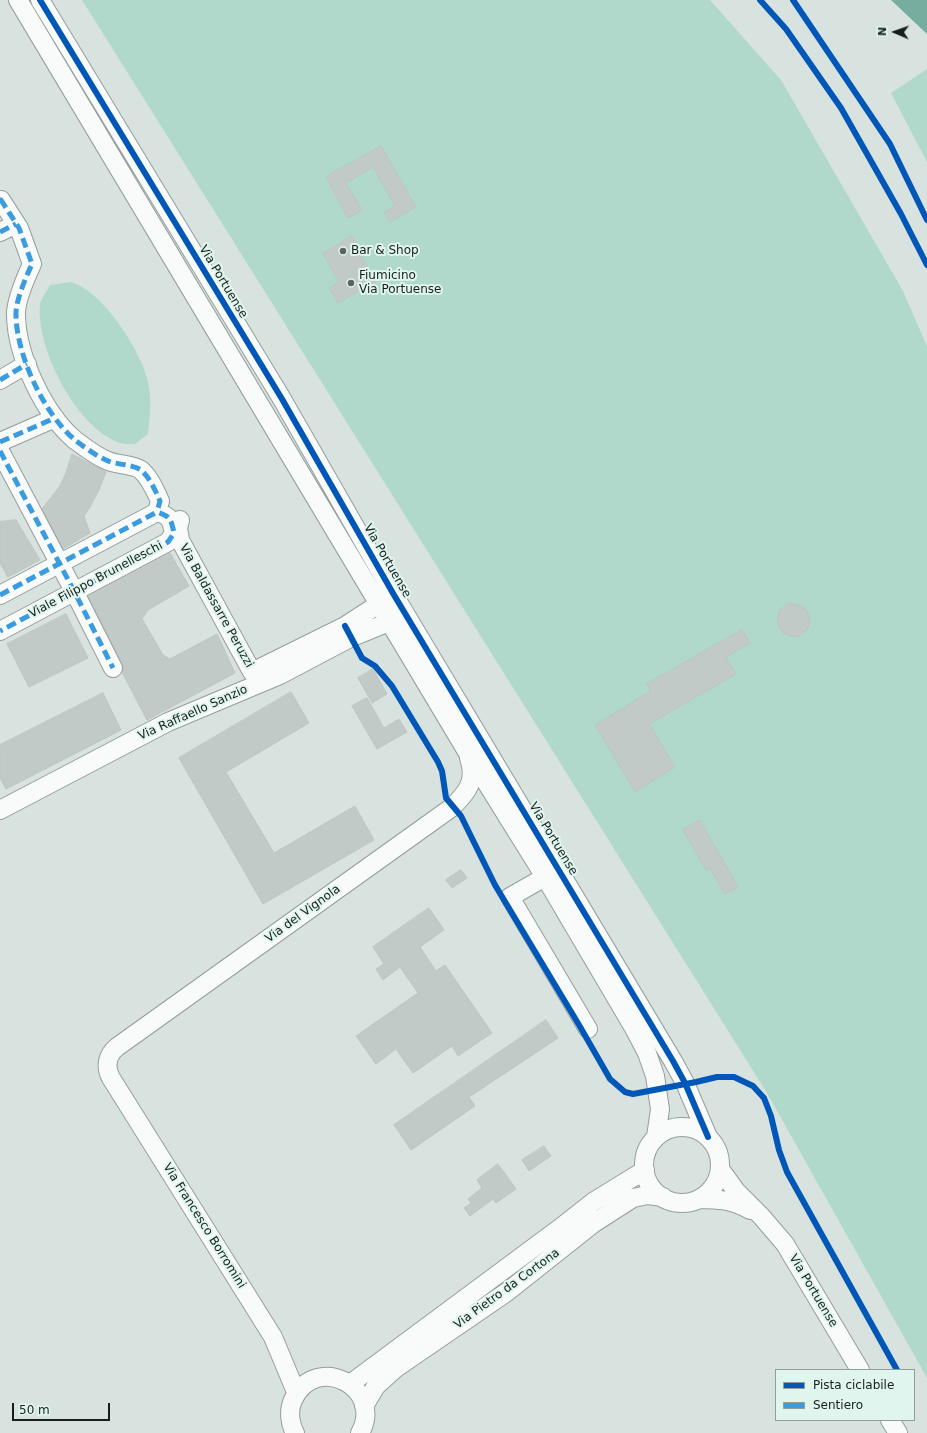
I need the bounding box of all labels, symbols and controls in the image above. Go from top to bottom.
north arrow [875,12,915,52]
text: N [876,27,889,36]
street label: Via Portuense [196,243,250,321]
place label: Bar & Shop [351,244,419,258]
marker: Bar & Shop [338,246,348,256]
place label: Fiumicino Via Portuense [359,269,441,297]
marker: Fiumicino Via Portuense [346,278,356,288]
street label: Via Portuense [360,522,414,600]
street label: Viale Filippo Brunelleschi [27,539,165,621]
street label: Via Baldassarre Peruzzi [176,542,256,670]
street label: Via Raffaello Sanzio [136,682,250,744]
street label: Via Portuense [526,800,580,878]
street label: Via del Vignola [263,882,343,946]
street label: Via Francesco Borromini [160,1161,248,1291]
street label: Via Pietro da Cortona [451,1246,563,1332]
street label: Via Portuense [786,1252,840,1330]
legend [775,1369,915,1421]
text: Pista ciclabile [813,1378,894,1392]
scale bar [14,1395,112,1421]
text: Sentiero [813,1398,863,1412]
text: 50 m [19,1403,50,1417]

